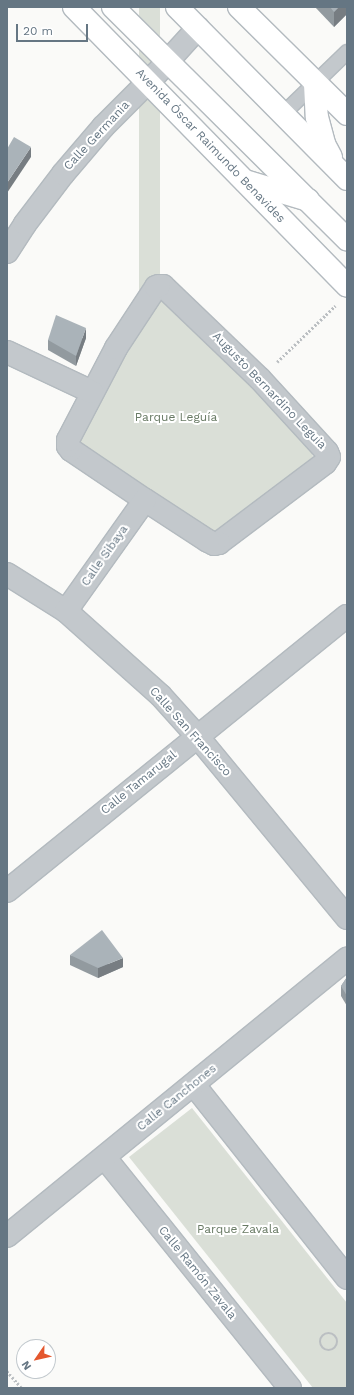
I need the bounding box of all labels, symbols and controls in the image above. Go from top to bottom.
scale bar [18,16,90,42]
text: 20 m [23,24,53,38]
street label: Avenida Óscar Raimundo Benavides [132,66,288,226]
street label: Calle Germania [61,98,133,174]
street label: Augusto Bernardino Leguia [209,329,329,453]
park label: Parque Leguía [135,411,217,425]
street label: Calle Sibaya [79,523,131,589]
street label: Calle San Francisco [146,684,234,780]
street label: Calle Tamarugal [98,748,180,818]
street label: Calle Canchones [134,1062,220,1134]
street label: Calle Ramón Zavala [155,1223,239,1323]
park label: Parque Zavala [197,1223,279,1237]
north arrow [16,1339,56,1379]
text: N [19,1358,34,1372]

